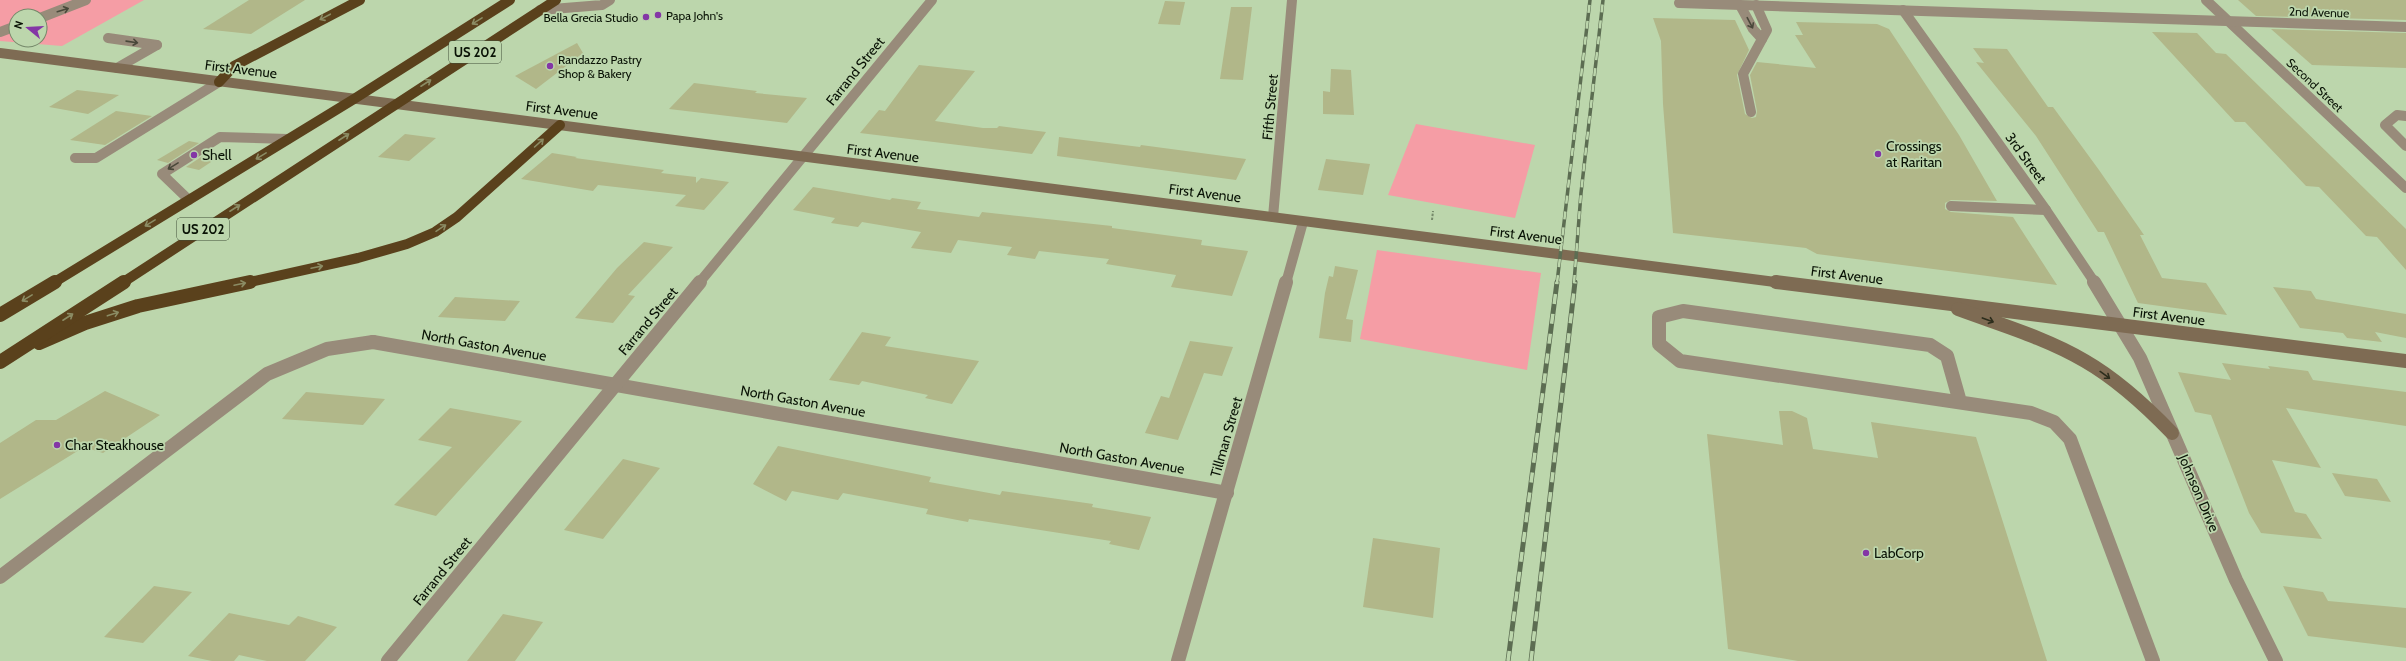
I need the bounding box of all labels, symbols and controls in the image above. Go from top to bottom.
street label: 2nd Avenue [2289,3,2349,21]
one-way arrow [57,6,70,13]
north arrow [8,8,48,48]
place label: Papa John's [666,8,723,23]
place label: Bella Grecia Studio [543,10,638,25]
marker: Papa John's [653,10,663,20]
marker: Bella Grecia Studio [641,12,651,22]
one-way arrow [319,14,331,22]
one-way arrow [472,17,483,25]
one-way arrow [1746,17,1754,29]
text: N [11,19,26,31]
street label: Farrand Street [822,33,888,109]
one-way arrow [125,38,138,45]
road number: US 202 [449,41,501,63]
place label: Randazzo Pastry Shop & Bakery [558,52,642,81]
street label: Second Street [2284,55,2346,115]
street label: First Avenue [204,56,278,82]
marker: Randazzo Pastry Shop & Bakery [545,61,555,71]
street label: Fifth Street [1258,73,1282,141]
one-way arrow [420,79,431,87]
street label: First Avenue [525,97,599,123]
street label: 3rd Street [2001,129,2051,187]
one-way arrow [338,132,350,140]
place label: Crossings at Raritan [1886,137,1942,171]
one-way arrow [534,139,544,148]
street label: First Avenue [846,140,920,166]
place label: Shell [202,146,232,164]
marker: Crossings at Raritan [1873,149,1883,159]
marker: Shell [189,150,199,160]
one-way arrow [255,152,267,160]
one-way arrow [167,163,179,171]
street label: First Avenue [1168,180,1242,206]
one-way arrow [229,204,240,212]
road number: US 202 [177,218,229,240]
one-way arrow [144,220,156,228]
street label: First Avenue [1489,222,1563,248]
one-way arrow [435,224,446,232]
one-way arrow [310,262,323,270]
street label: First Avenue [1810,262,1884,288]
one-way arrow [233,279,246,287]
street label: Farrand Street [614,283,682,359]
one-way arrow [21,295,33,303]
street label: First Avenue [2132,303,2206,329]
one-way arrow [107,310,120,317]
one-way arrow [62,313,73,321]
one-way arrow [1982,317,1994,325]
street label: North Gaston Avenue [420,325,548,365]
one-way arrow [2100,371,2111,379]
street label: North Gaston Avenue [739,381,867,421]
street label: Tillman Street [1206,394,1246,479]
place label: Char Steakhouse [65,436,164,454]
street label: North Gaston Avenue [1058,438,1186,478]
marker: Char Steakhouse [52,440,62,450]
street label: Johnson Drive [2174,451,2223,534]
street label: Farrand Street [409,533,475,609]
place label: LabCorp [1874,544,1924,562]
marker: LabCorp [1861,548,1871,558]

